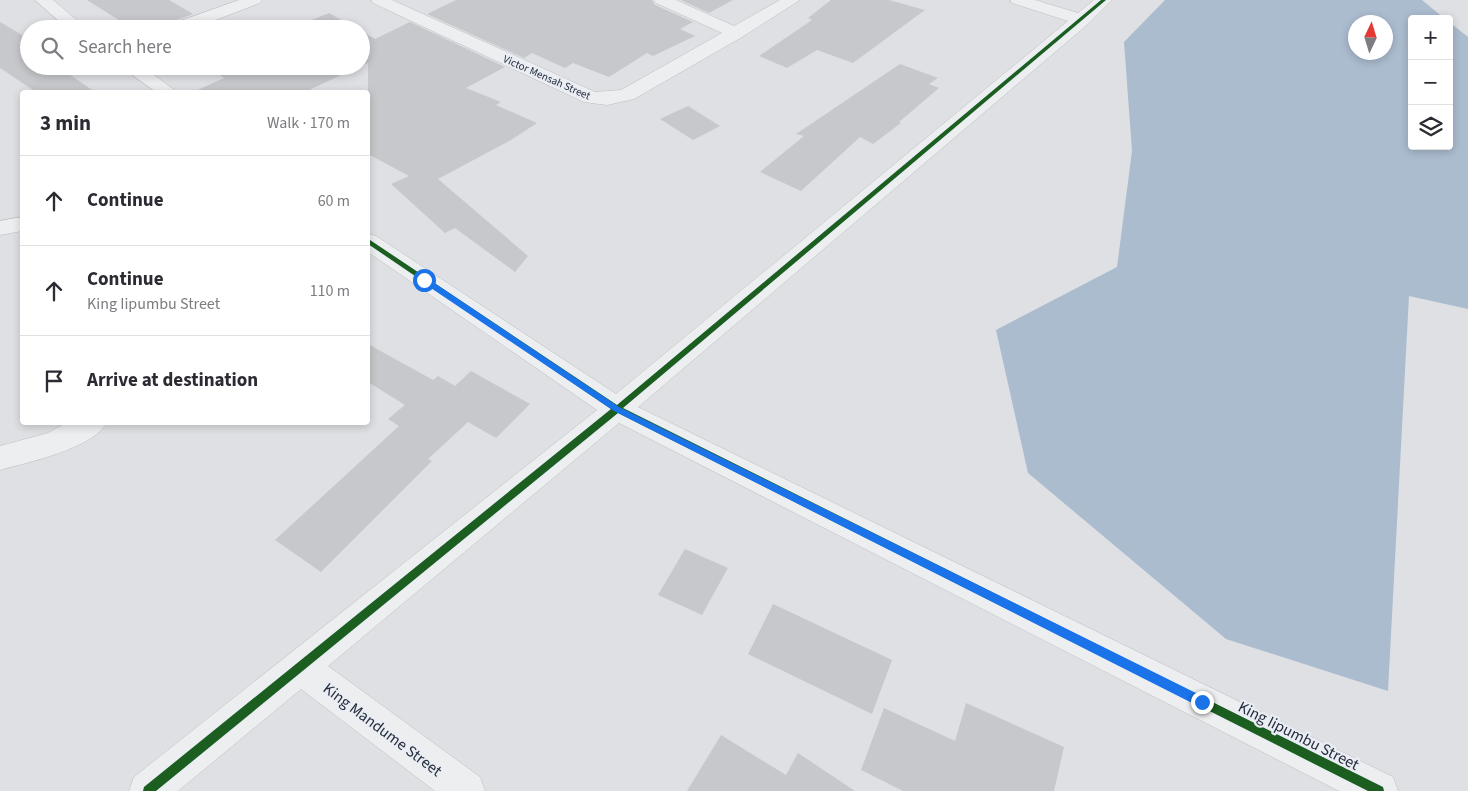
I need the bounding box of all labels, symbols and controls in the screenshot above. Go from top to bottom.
north arrow [1348,15,1393,60]
map controls [1408,15,1453,150]
button: + [1408,15,1453,60]
search box [20,20,370,75]
icon: search [38,34,66,62]
text: Search here [78,34,172,61]
street label: Victor Mensah Street [501,51,593,104]
button: − [1408,60,1453,105]
button: layers [1408,105,1453,150]
text: 3 min [40,108,91,138]
text: Walk · 170 m [267,112,350,134]
icon: ahead [40,187,68,215]
text: Continue [87,187,164,214]
text: 60 m [318,190,350,212]
text: Continue [87,266,164,293]
route start [413,269,436,292]
icon: ahead [40,277,68,305]
text: 110 m [310,280,350,302]
text: King Iipumbu Street [87,293,220,315]
icon: arrive [40,367,68,395]
text: Arrive at destination [87,367,258,394]
street label: King Mandume Street [318,678,447,782]
route end [1191,691,1214,714]
street label: King Iipumbu Street [1234,696,1363,776]

